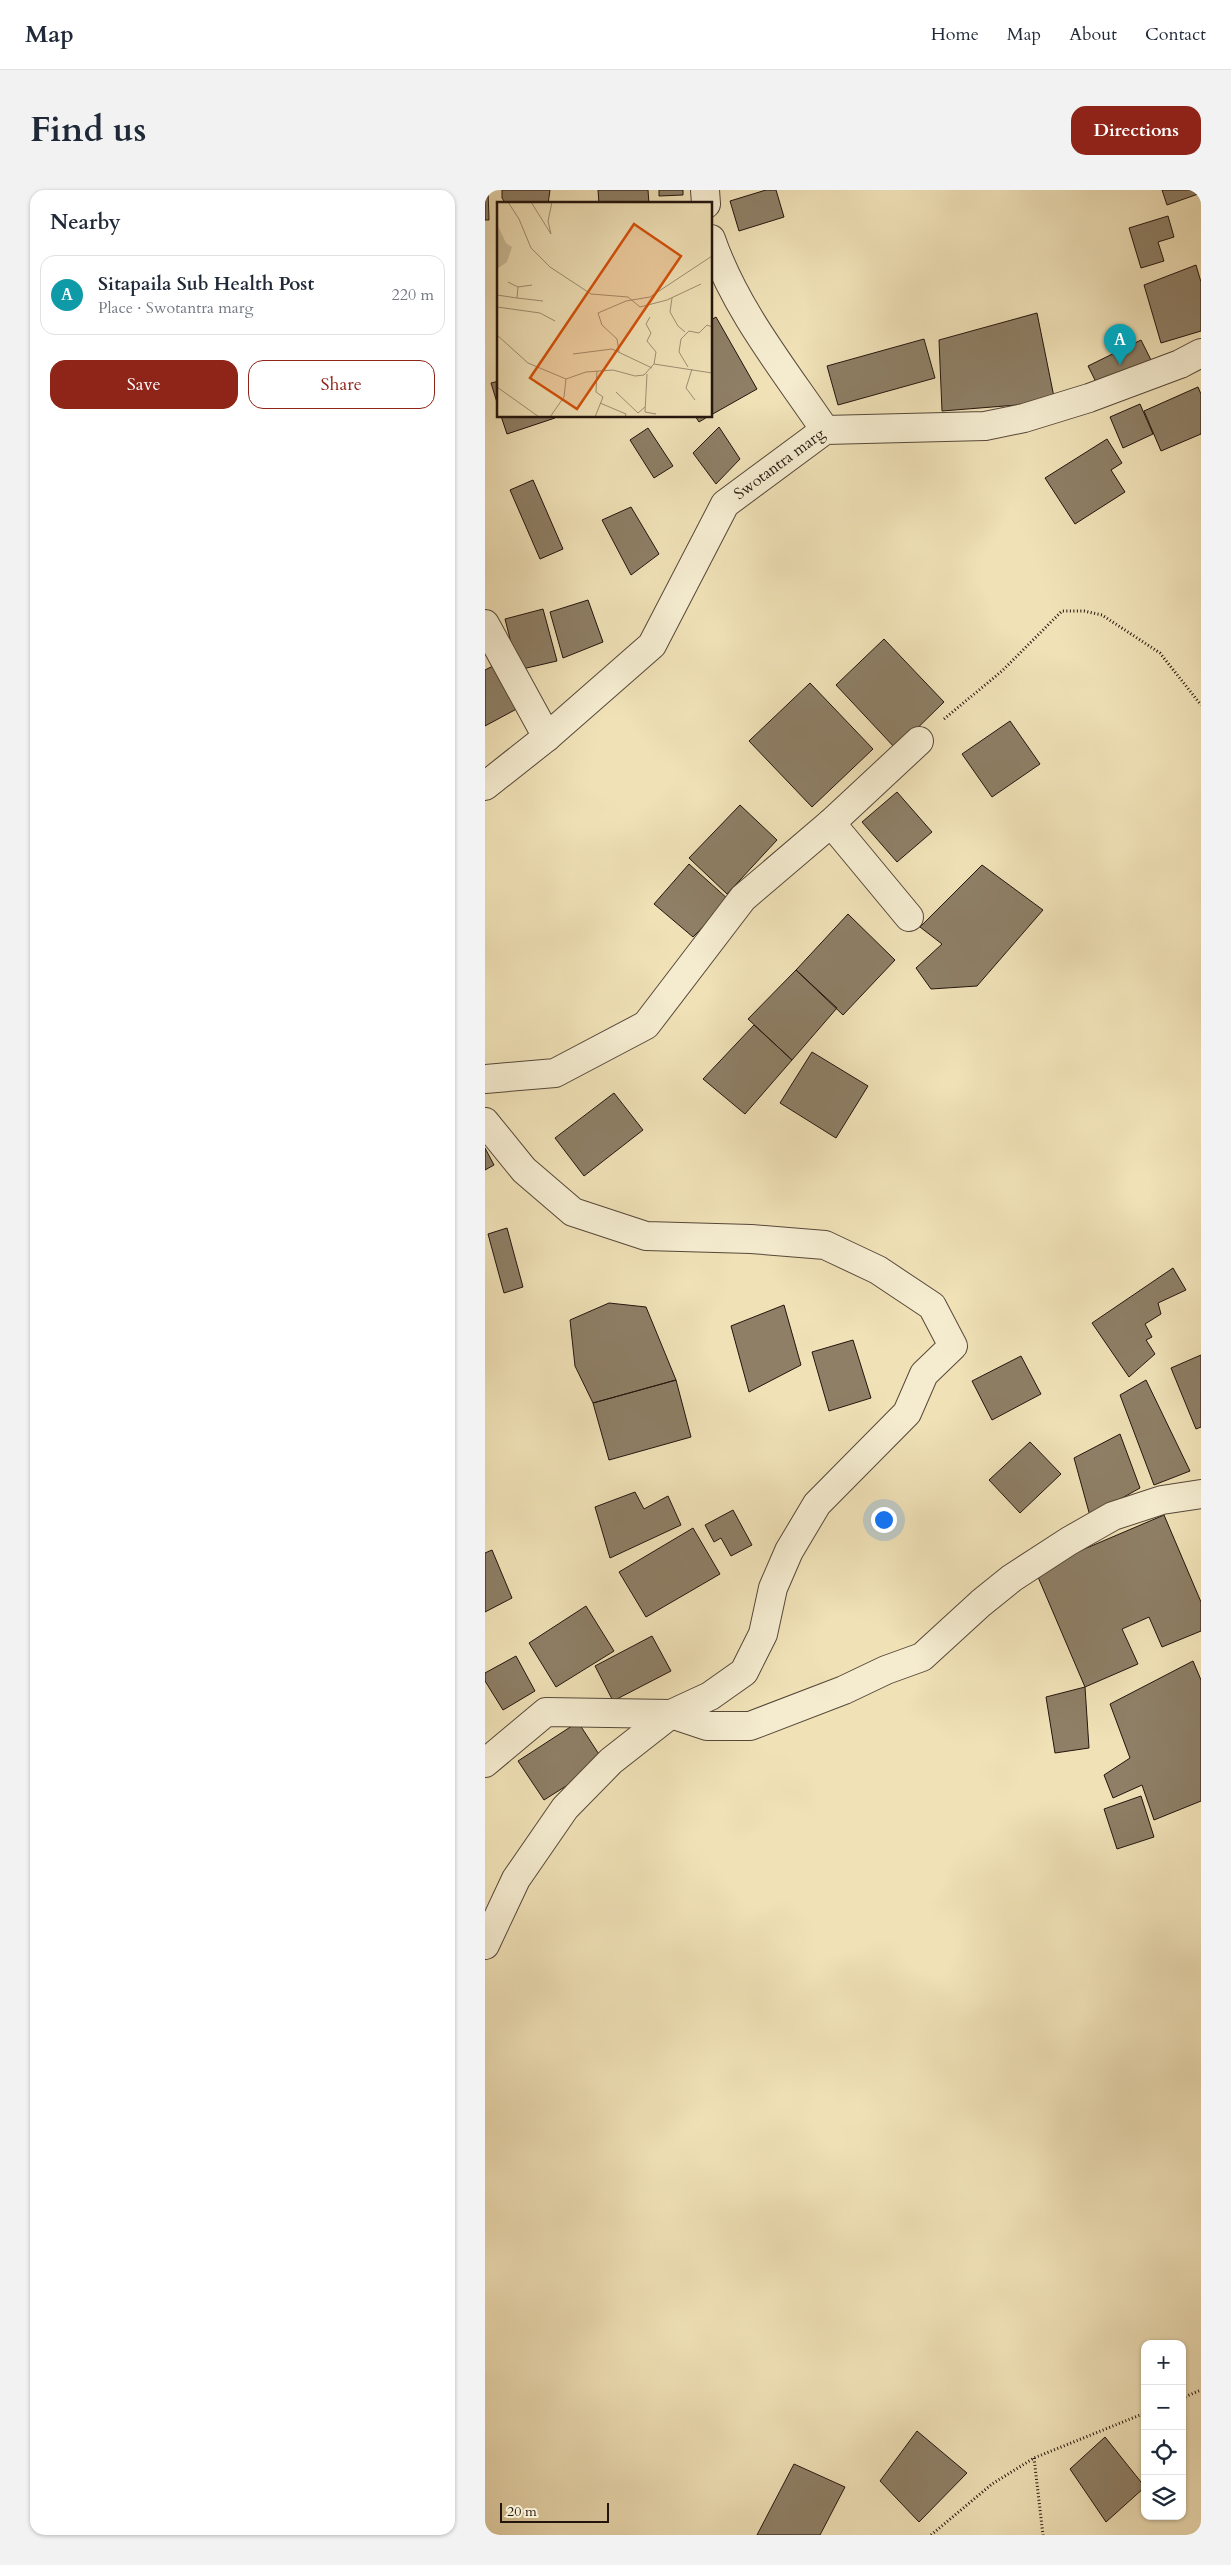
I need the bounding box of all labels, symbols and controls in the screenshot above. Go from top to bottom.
text: Map [25,18,74,51]
text: Home [931,22,979,47]
text: Map [1007,22,1041,47]
text: About [1069,22,1117,47]
text: Contact [1145,22,1206,47]
text: Find us [30,106,146,154]
button: Directions [1071,106,1201,155]
inset map [497,202,713,418]
text: Nearby [50,208,121,237]
text: Sitapaila Sub Health Post [98,271,314,297]
text: A [61,284,73,306]
text: 220 m [392,284,434,306]
text: Place · Swotantra marg [98,297,254,319]
pin: A [1104,324,1136,365]
button: Save [50,360,238,409]
button: Share [248,360,435,409]
street label: Swotantra marg [729,423,829,505]
your location [871,1507,897,1533]
map controls [1141,2340,1186,2520]
button: + [1141,2340,1186,2385]
button: − [1141,2385,1186,2430]
button: locate [1141,2430,1186,2475]
button: layers [1141,2475,1186,2520]
scale bar [500,2500,609,2523]
text: 20 m [507,2502,537,2521]

